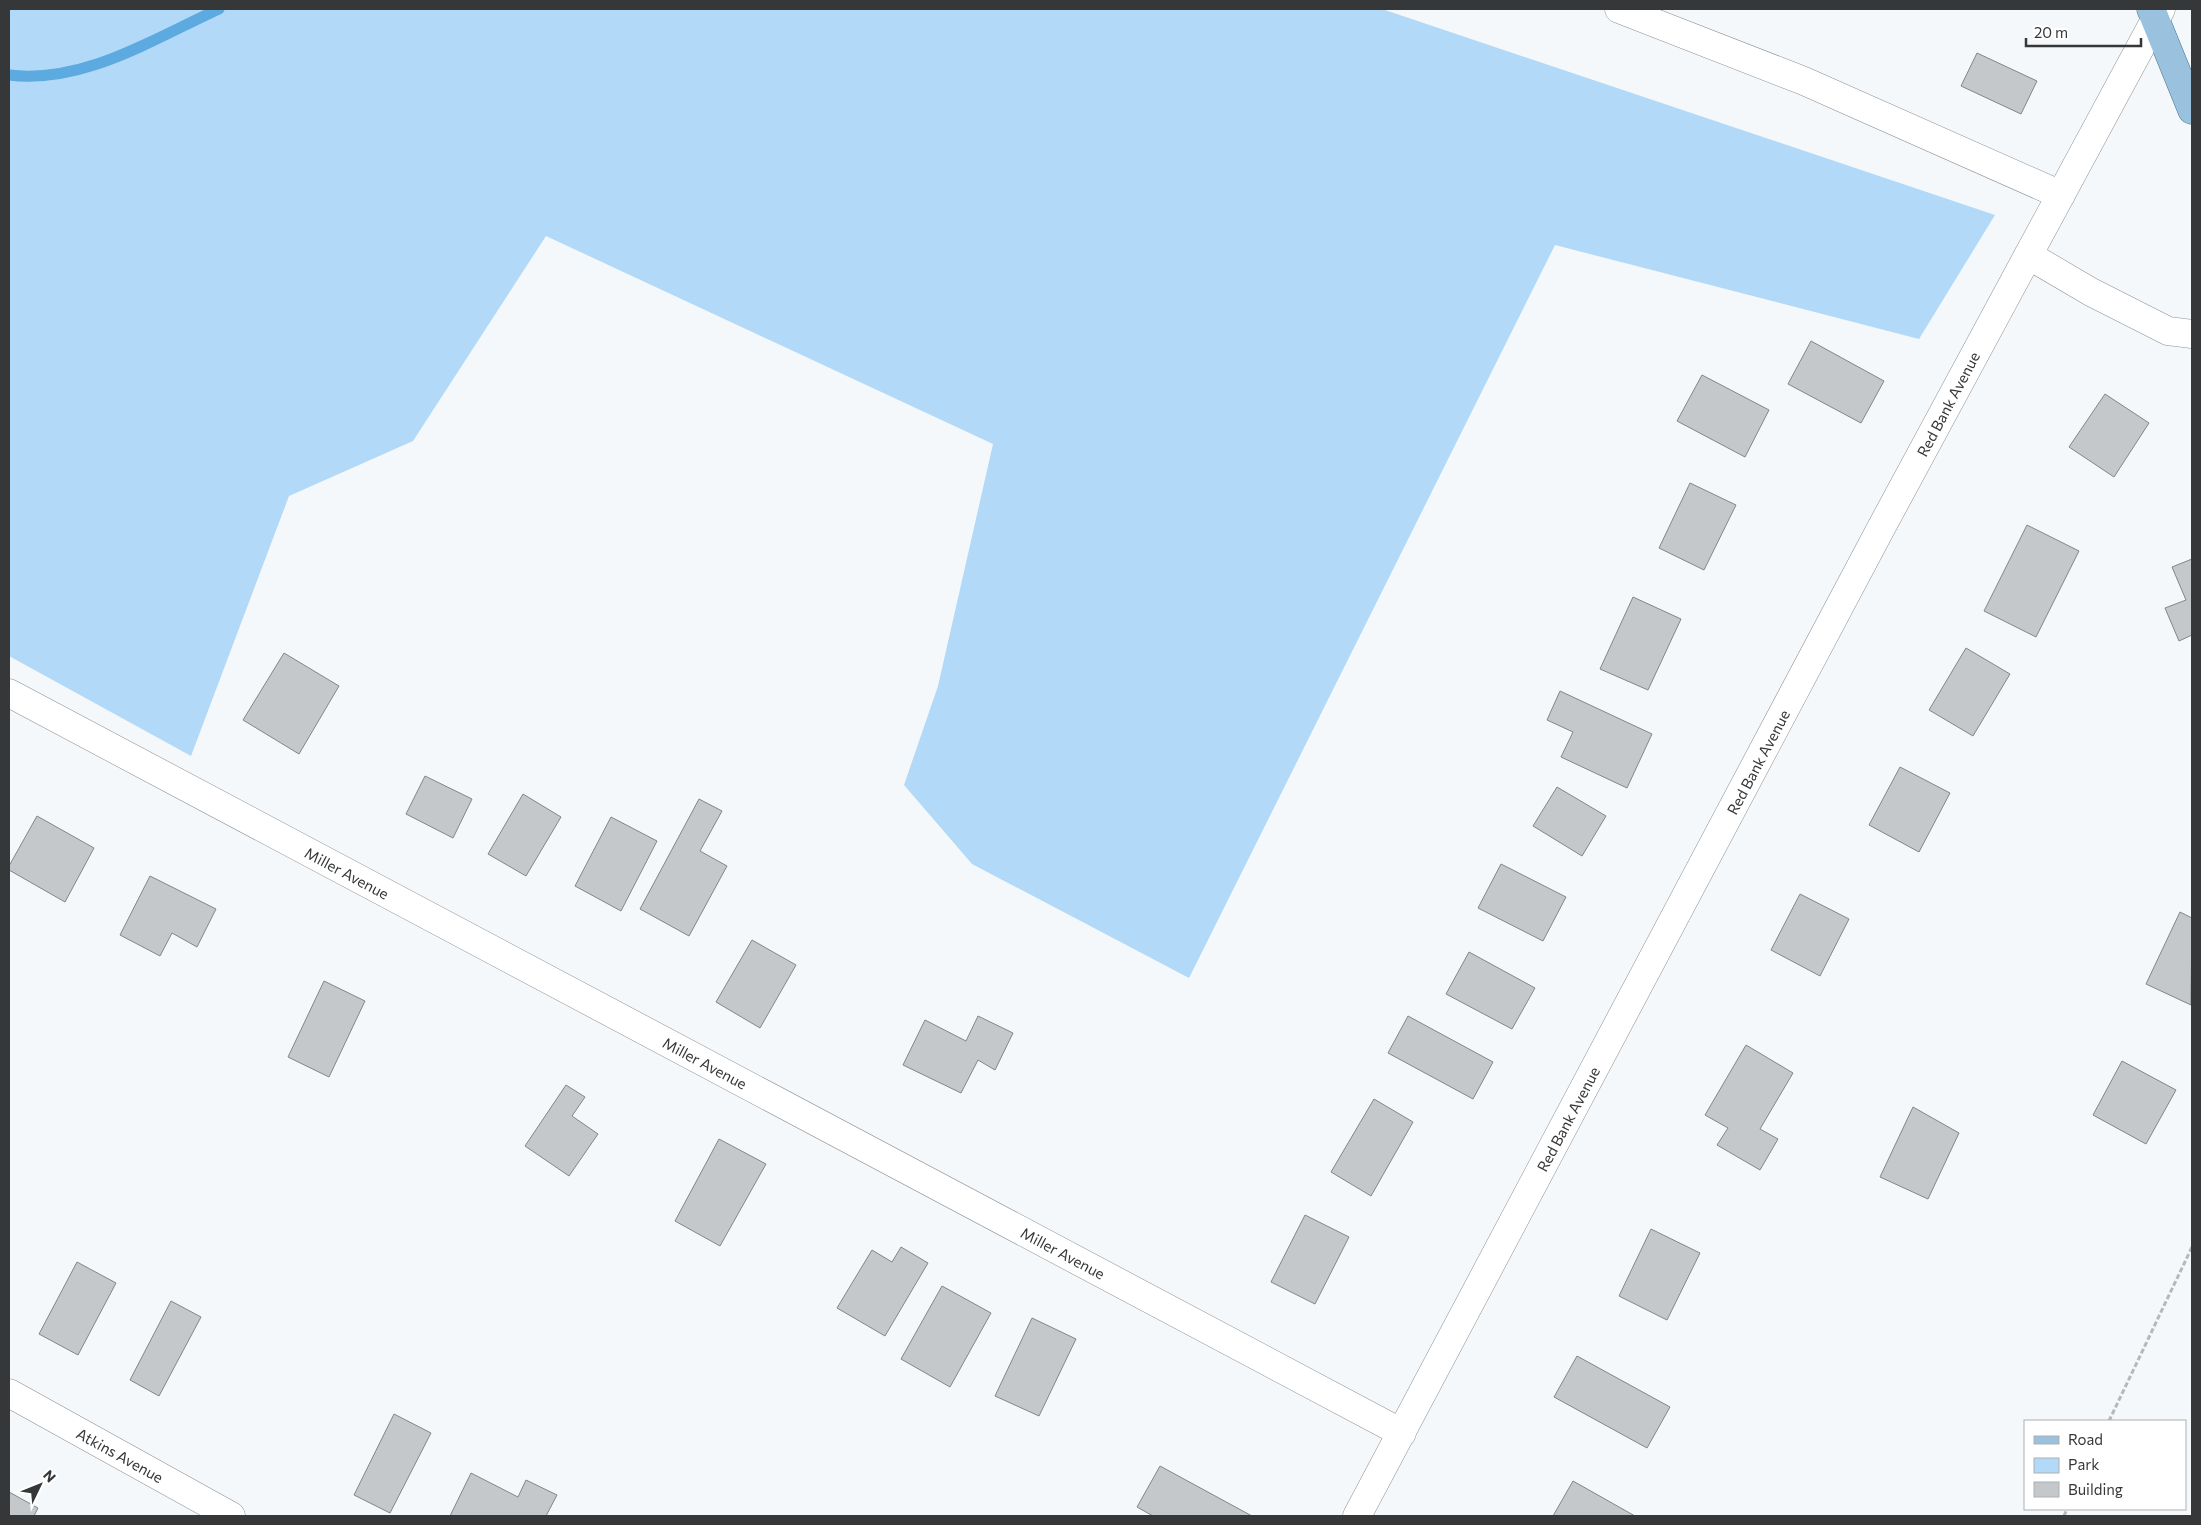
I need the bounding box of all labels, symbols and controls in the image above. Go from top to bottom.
scale bar [2026,15,2141,47]
text: 20 m [2034,23,2068,41]
street label: Red Bank Avenue [1913,348,1983,459]
street label: Red Bank Avenue [1723,706,1793,817]
street label: Miller Avenue [302,843,392,903]
street label: Miller Avenue [660,1033,750,1093]
street label: Red Bank Avenue [1533,1063,1603,1174]
street label: Miller Avenue [1018,1223,1108,1283]
legend [2024,1420,2186,1510]
street label: Atkins Avenue [74,1424,166,1486]
text: Road [2068,1430,2103,1448]
text: Park [2068,1455,2099,1473]
north arrow [15,1460,65,1510]
text: N [40,1466,60,1485]
text: Building [2068,1480,2123,1498]

